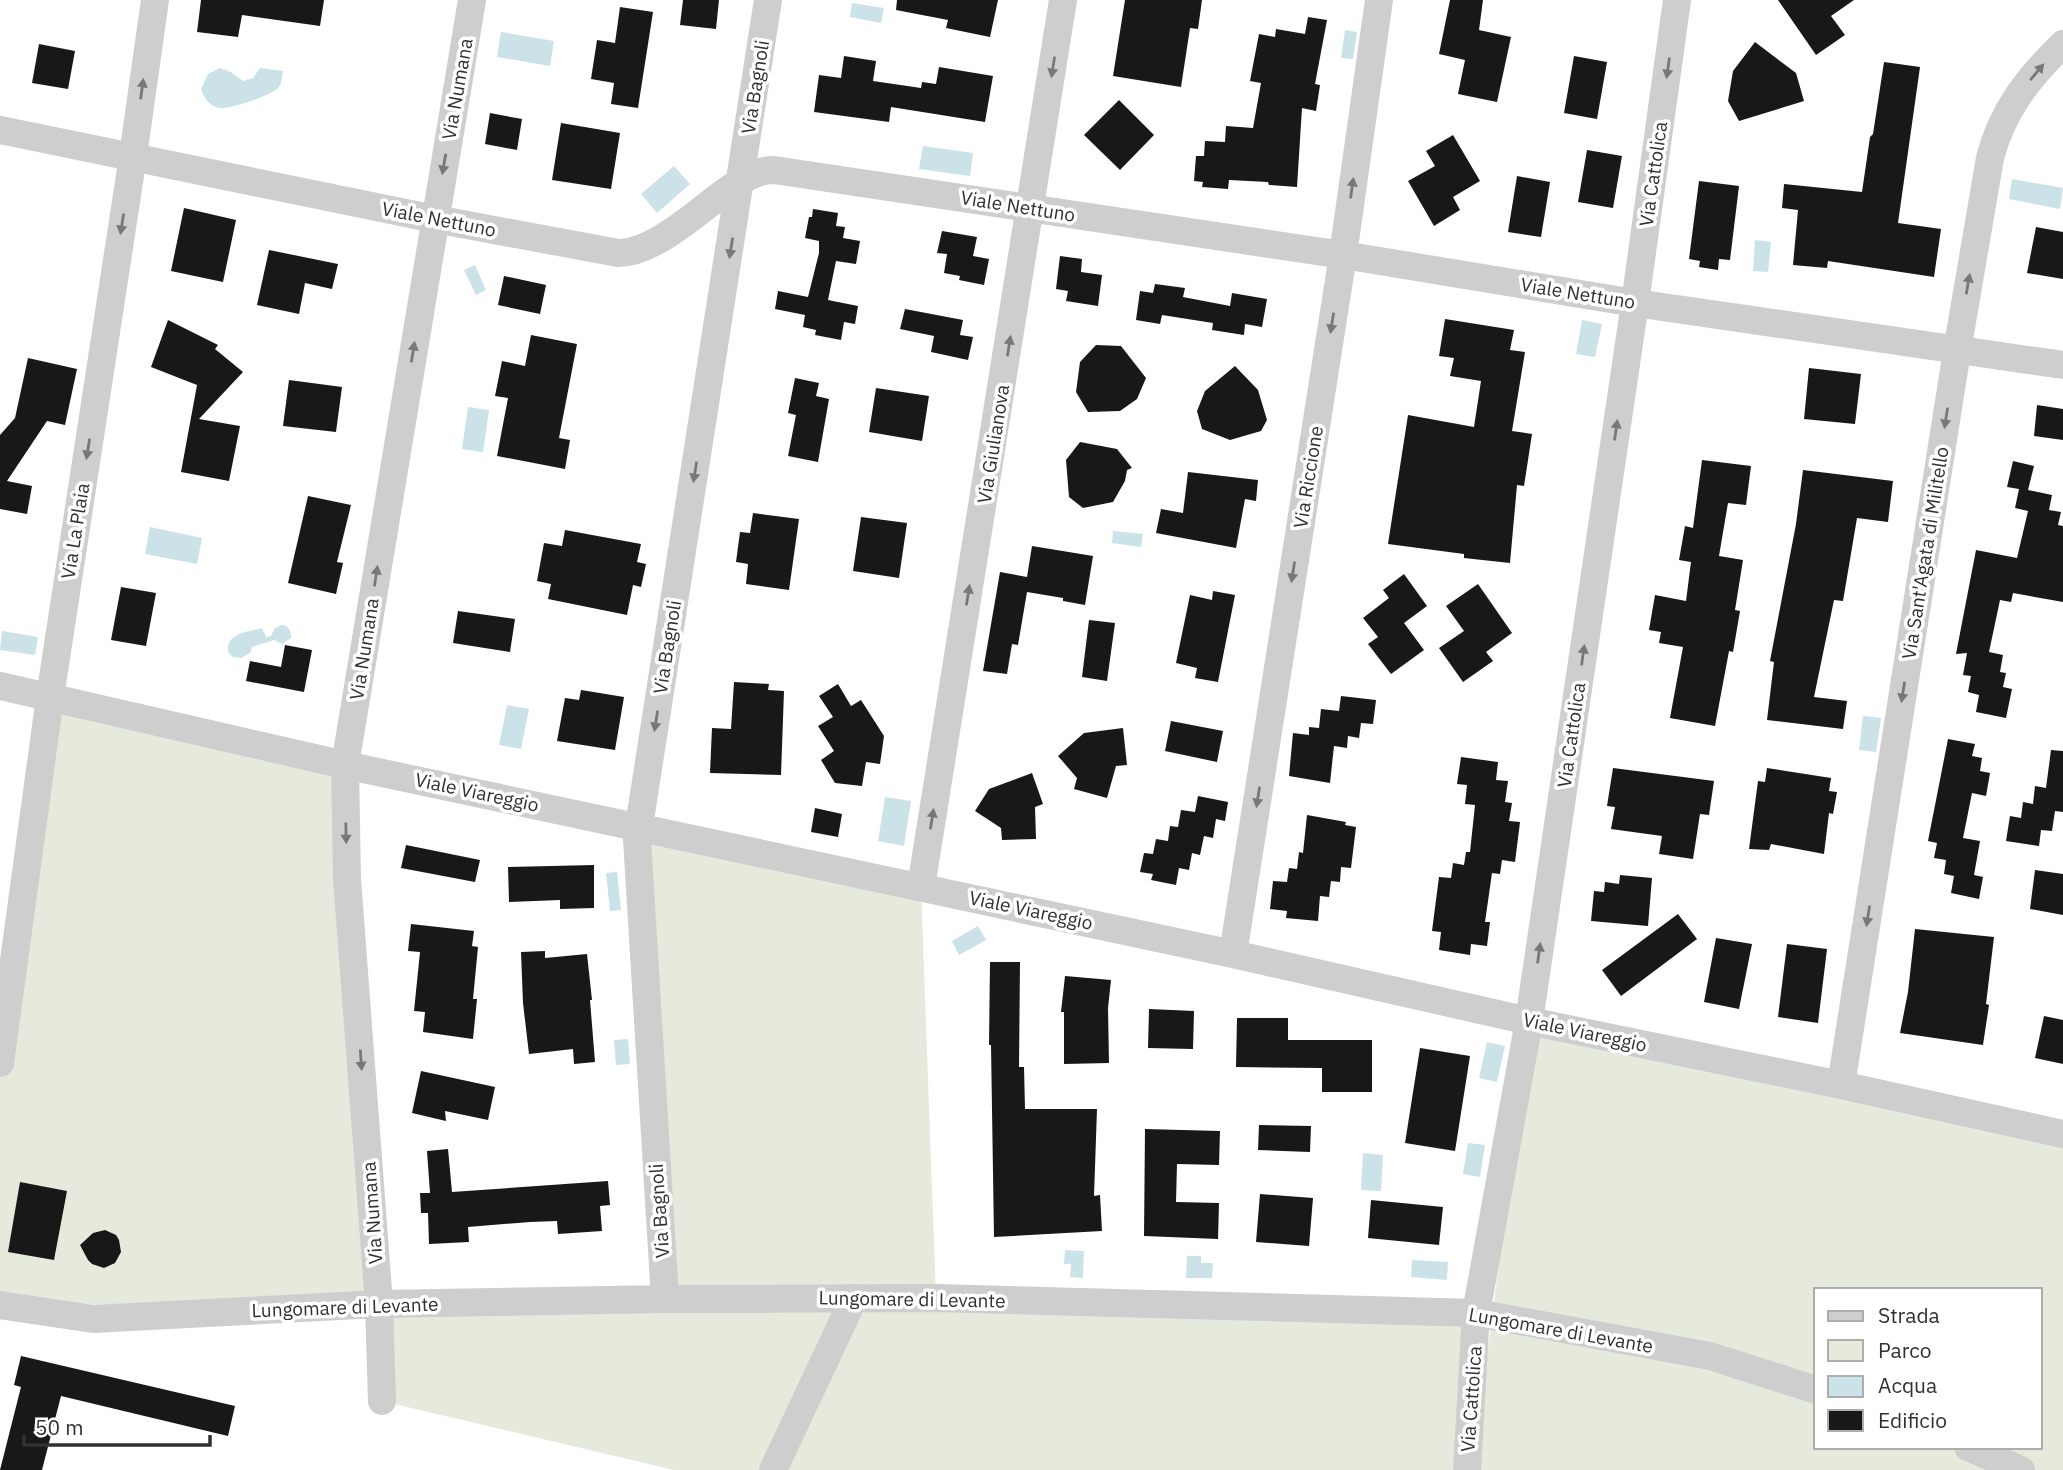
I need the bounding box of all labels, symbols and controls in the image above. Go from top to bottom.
street label: Via Numana [436,36,478,142]
street label: Via Bagnoli [736,38,774,136]
one-way arrow [1047,57,1058,79]
one-way arrow [1662,57,1673,79]
one-way arrow [2030,63,2045,81]
one-way arrow [137,78,148,100]
street label: Via Cattolica [1634,120,1672,228]
one-way arrow [438,153,449,175]
one-way arrow [1347,177,1358,199]
street label: Viale Nettuno [959,185,1077,227]
street label: Viale Nettuno [380,196,498,242]
one-way arrow [117,213,128,235]
one-way arrow [725,237,736,259]
street label: Viale Nettuno [1519,272,1637,314]
one-way arrow [1963,273,1974,295]
one-way arrow [1326,312,1337,334]
one-way arrow [1004,335,1015,357]
one-way arrow [408,341,419,363]
street label: Via Giulianova [972,383,1014,505]
one-way arrow [1940,408,1951,430]
one-way arrow [1611,419,1622,441]
street label: Via Riccione [1288,424,1328,530]
one-way arrow [82,438,93,460]
street label: Via Sant'Agata di Militello [1896,445,1954,661]
one-way arrow [689,461,700,483]
street label: Via La Plaia [56,481,94,581]
one-way arrow [1287,561,1298,583]
one-way arrow [371,565,382,587]
one-way arrow [963,584,974,606]
street label: Via Numana [344,596,384,702]
street label: Via Bagnoli [648,598,686,696]
one-way arrow [1578,644,1589,666]
street label: Via Cattolica [1552,681,1590,789]
one-way arrow [1897,681,1908,703]
one-way arrow [650,710,661,732]
street label: Viale Viareggio [413,767,541,817]
one-way arrow [1252,786,1263,808]
one-way arrow [927,808,938,830]
one-way arrow [341,822,352,844]
street label: Viale Viareggio [967,885,1095,935]
one-way arrow [1862,905,1873,927]
one-way arrow [1533,942,1544,964]
street label: Viale Viareggio [1521,1007,1649,1057]
one-way arrow [356,1049,367,1071]
street label: Via Numana [356,1161,388,1265]
street label: Via Bagnoli [644,1163,674,1259]
street label: Lungomare di Levante [818,1285,1006,1313]
legend [1814,1288,2042,1449]
street label: Lungomare di Levante [251,1292,439,1322]
text: Strada [1878,1301,1940,1329]
street label: Lungomare di Levante [1467,1302,1655,1358]
text: Parco [1878,1336,1932,1364]
street label: Via Cattolica [1455,1345,1487,1453]
text: Acqua [1878,1371,1937,1399]
scale bar [24,1404,210,1448]
text: Edificio [1878,1406,1947,1434]
text: 50 m [35,1413,84,1441]

